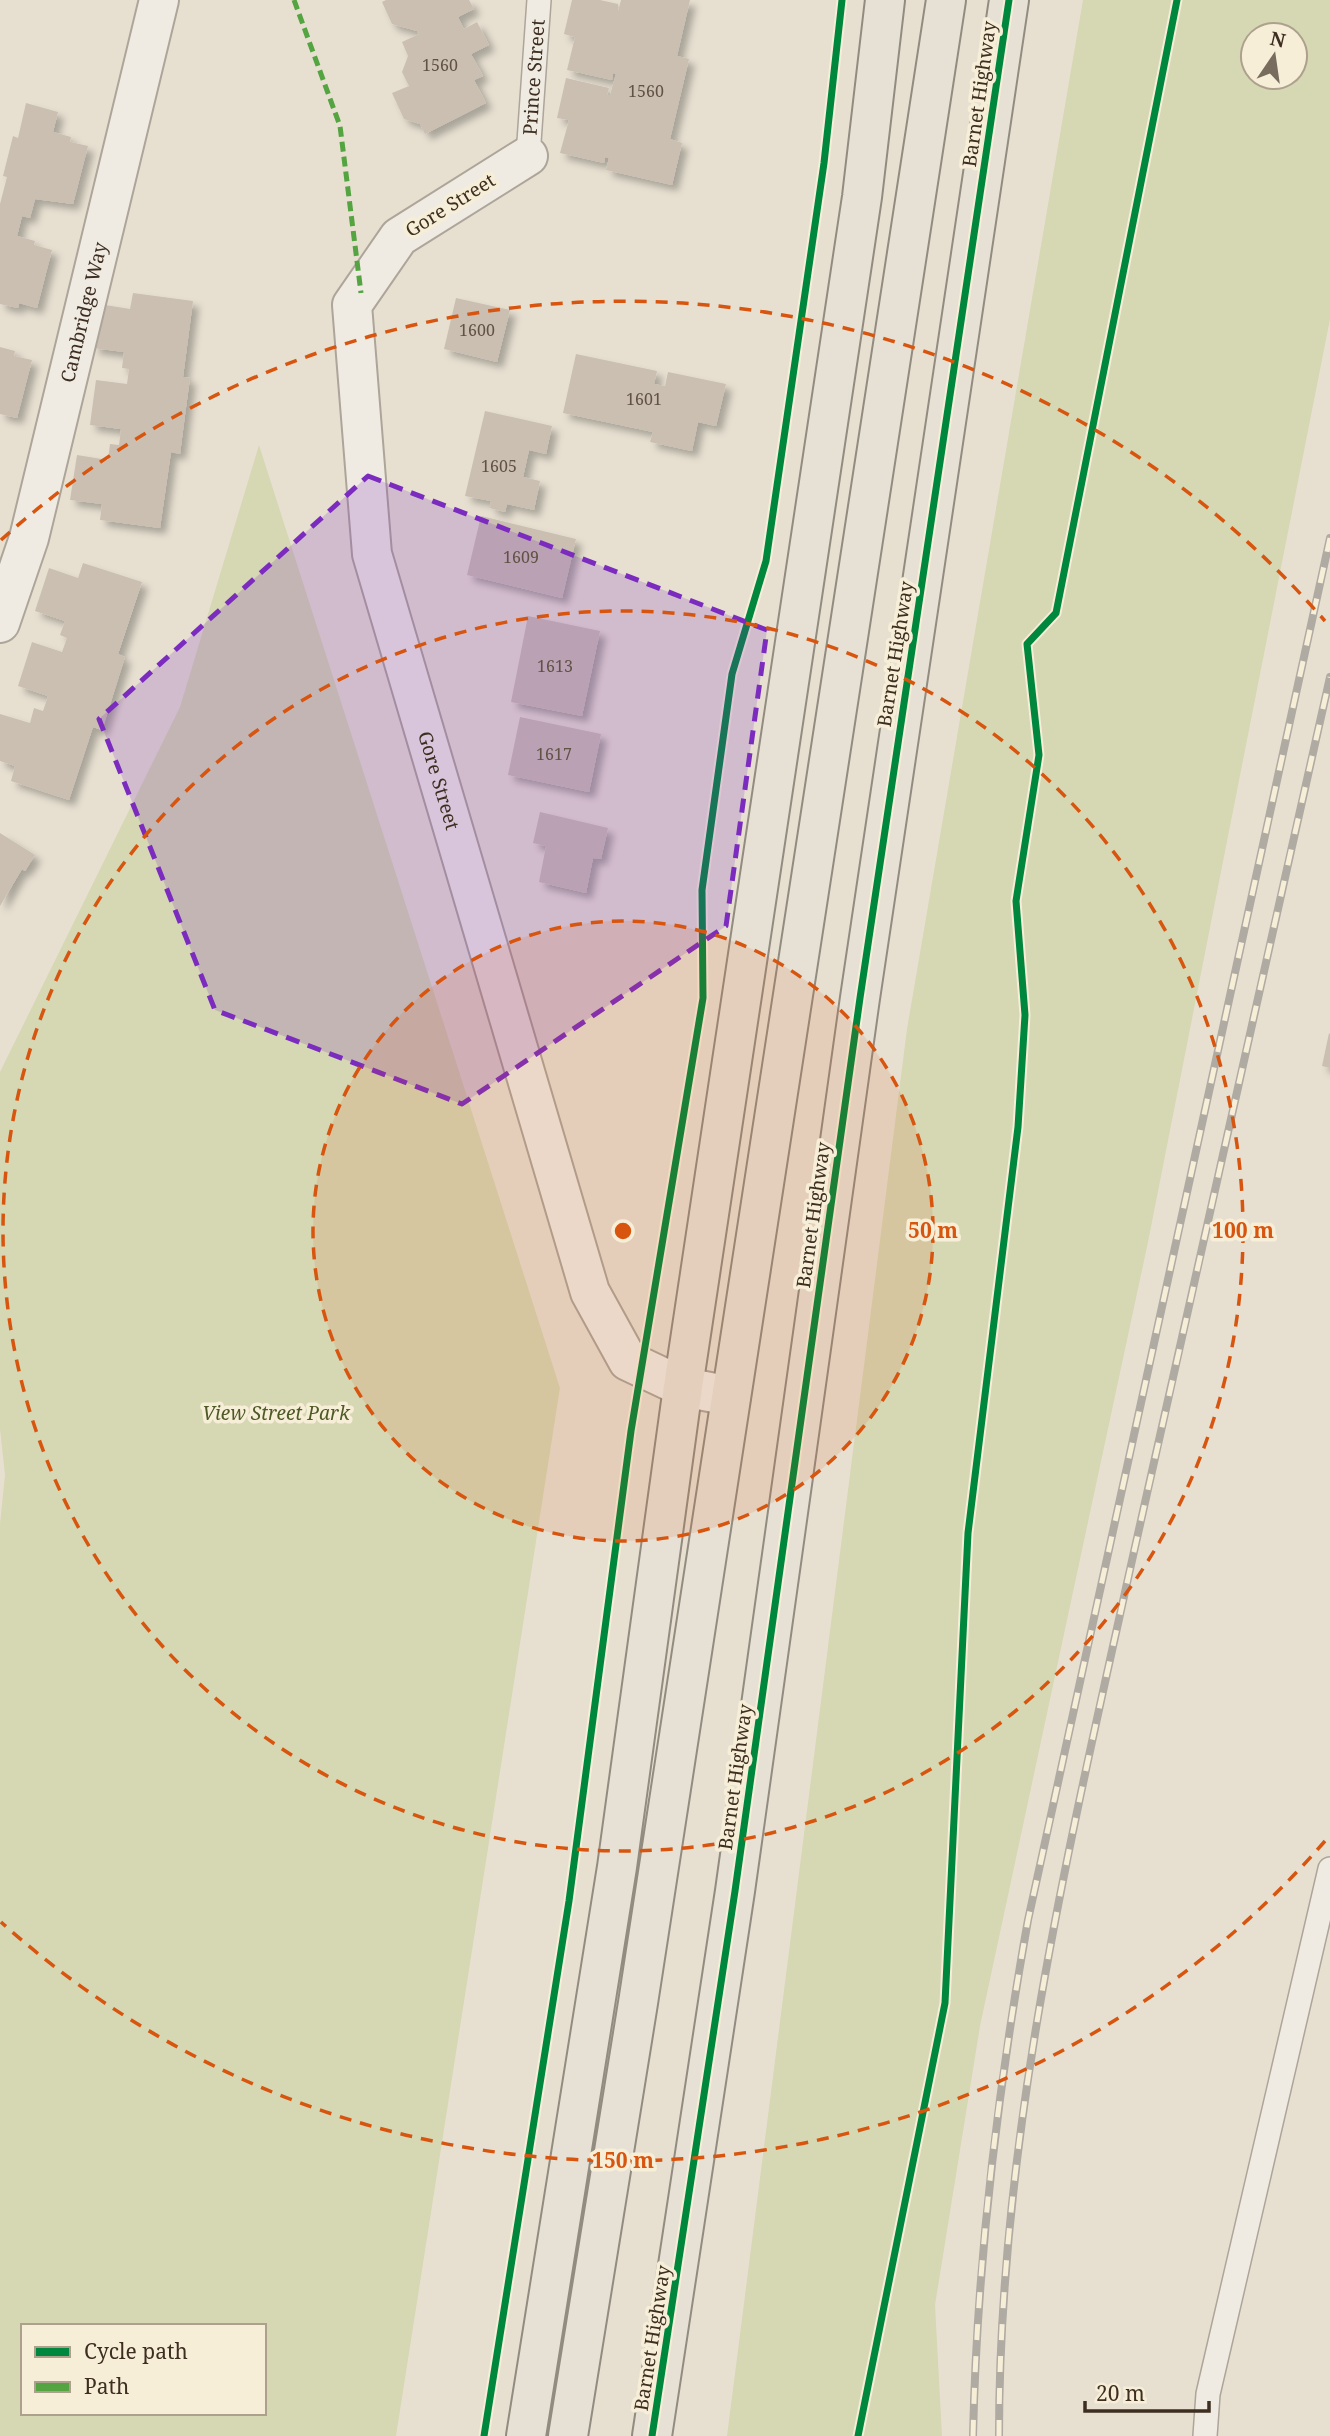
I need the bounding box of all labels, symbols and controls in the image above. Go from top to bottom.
street label: Prince Street [516,18,551,136]
street label: Barnet Highway [956,19,1002,169]
north arrow [1239,21,1309,91]
text: N [1268,25,1288,54]
house number: 1560 [422,54,458,76]
house number: 1560 [628,80,664,102]
street label: Gore Street [400,167,500,243]
street label: Cambridge Way [54,239,113,385]
house number: 1600 [459,319,495,341]
house number: 1601 [626,388,662,410]
house number: 1605 [481,455,517,477]
house number: 1609 [503,546,539,568]
street label: Barnet Highway [871,579,919,729]
house number: 1613 [537,655,573,677]
street label: Gore Street [412,728,466,833]
house number: 1617 [536,743,572,765]
street label: Barnet Highway [790,1140,836,1290]
text: 50 m [908,1216,958,1244]
text: 100 m [1212,1216,1274,1244]
centre of rings [611,1219,635,1243]
park label: View Street Park [202,1400,351,1426]
street label: Barnet Highway [712,1702,758,1852]
text: 150 m [592,2146,654,2174]
street label: Barnet Highway [628,2263,676,2413]
legend [21,2324,266,2415]
text: Cycle path [84,2337,188,2365]
scale bar [1085,2370,1209,2414]
text: Path [84,2372,129,2400]
text: 20 m [1096,2379,1145,2407]

